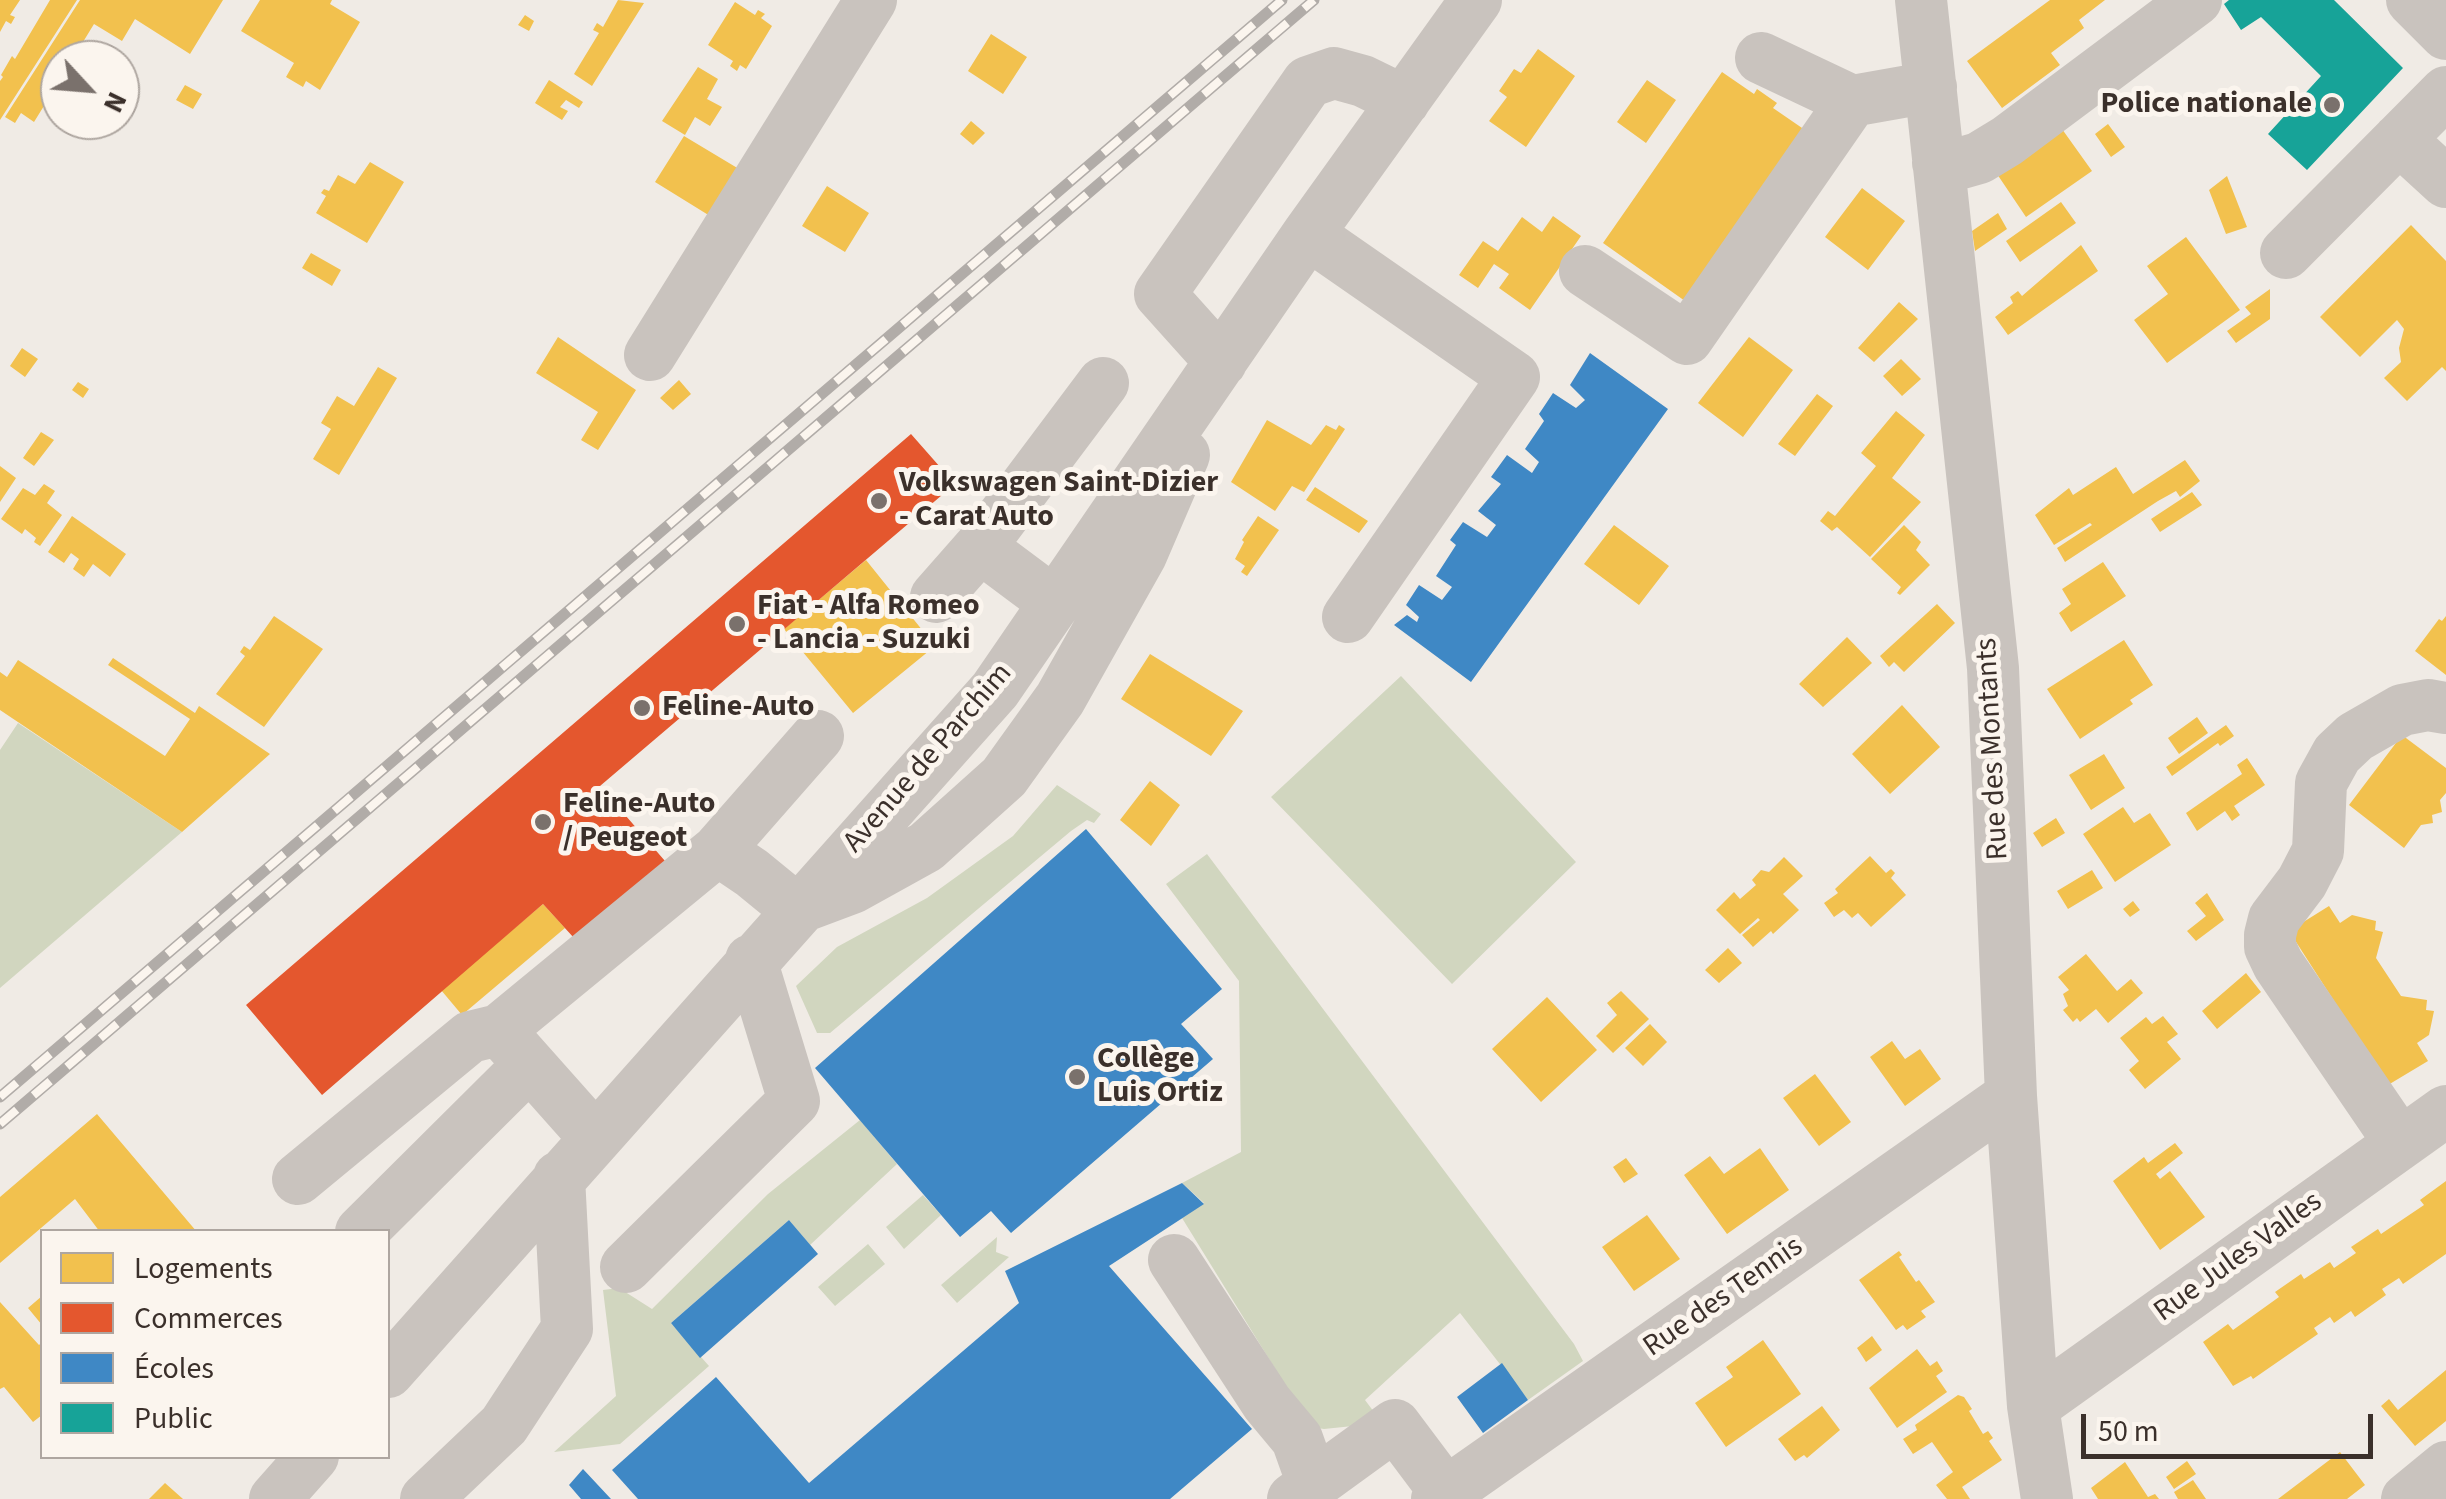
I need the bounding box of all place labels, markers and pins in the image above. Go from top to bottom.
place label: Police nationale [2101,87,2312,123]
marker: Police nationale [2321,94,2343,116]
place label: Volkswagen Saint-Dizier - Carat Auto [899,466,1218,536]
marker: Volkswagen Saint-Dizier - Carat Auto [868,490,890,512]
place label: Fiat - Alfa Romeo - Lancia - Suzuki [757,589,980,660]
marker: Fiat - Alfa Romeo - Lancia - Suzuki [726,613,748,635]
place label: Feline-Auto [662,690,814,726]
marker: Feline-Auto [631,697,653,719]
place label: Feline-Auto / Peugeot [563,787,715,858]
marker: Feline-Auto / Peugeot [532,811,554,833]
place label: Collège Luis Ortiz [1097,1042,1223,1112]
marker: Collège Luis Ortiz [1066,1066,1088,1088]

